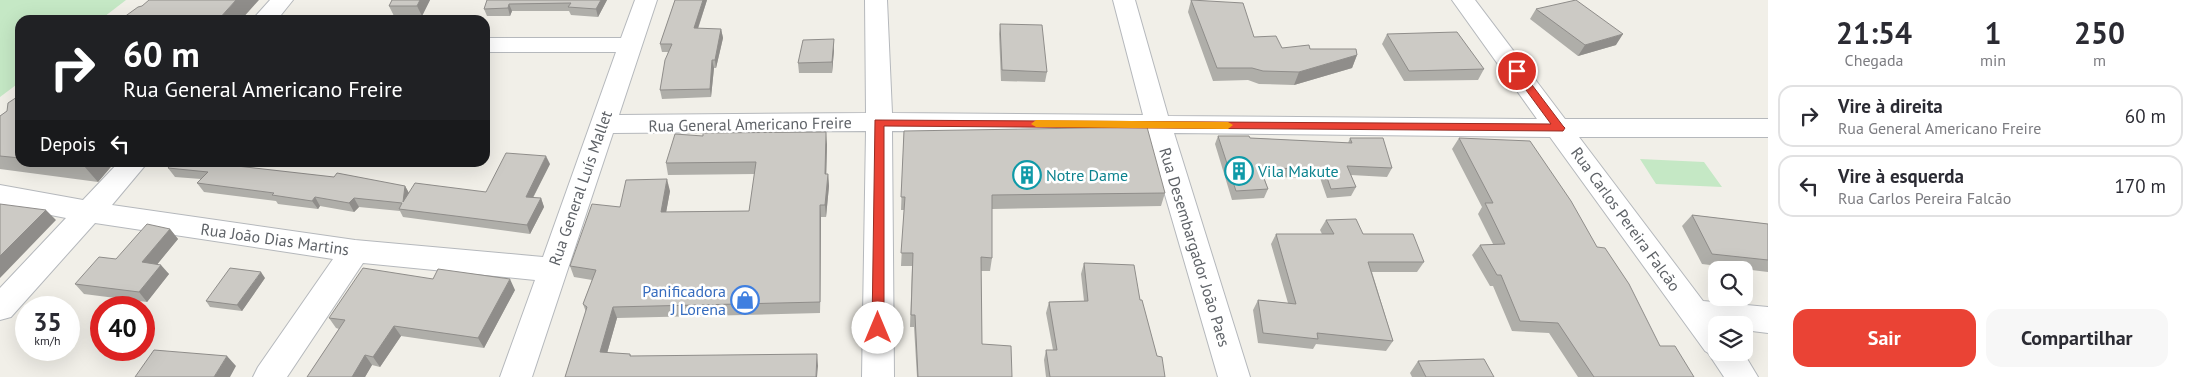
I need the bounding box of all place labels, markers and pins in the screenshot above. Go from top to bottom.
pin [1496,50,1538,92]
building icon: Vila Makute [1224,156,1254,186]
building icon: Notre Dame [1012,160,1042,190]
place label: Vila Makute [1257,161,1339,181]
place label: Notre Dame [1046,165,1128,185]
place label: Panificadora J Lorena [642,281,726,319]
shop icon: Panificadora J Lorena [730,285,760,315]

